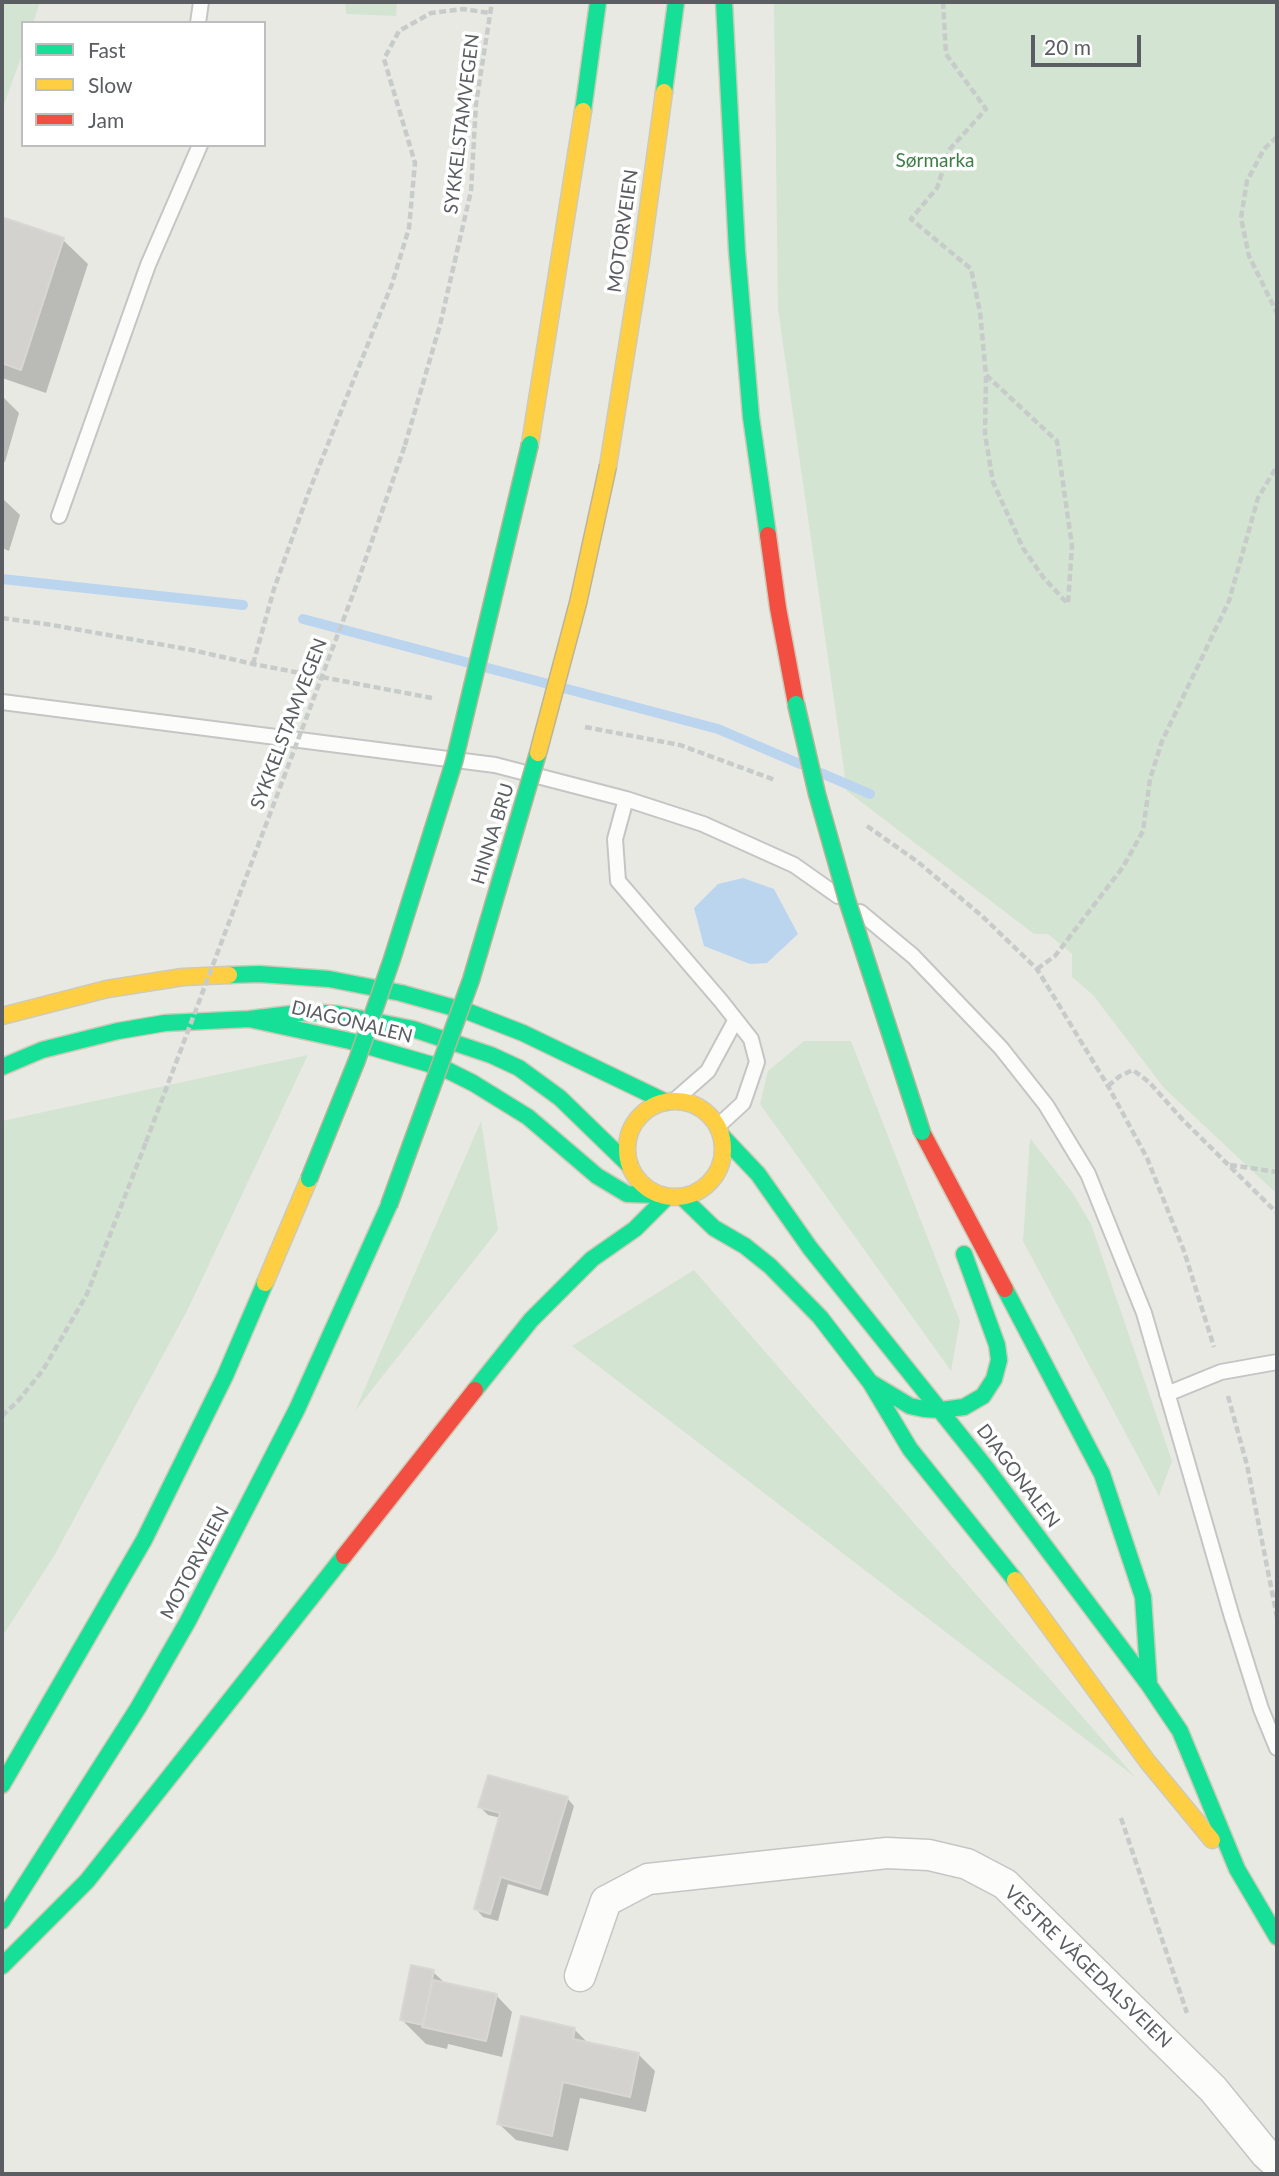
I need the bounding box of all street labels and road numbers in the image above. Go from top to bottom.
street label: SYKKELSTAMVEGEN [440,33,484,215]
street label: MOTORVEIEN [603,168,643,294]
street label: SYKKELSTAMVEGEN [246,635,332,813]
street label: HINNA BRU [467,781,519,887]
street label: DIAGONALEN [289,996,415,1048]
street label: DIAGONALEN [972,1420,1064,1532]
street label: MOTORVEIEN [156,1503,234,1623]
street label: VESTRE VÅGEDALSVEIEN [1000,1881,1176,2053]

